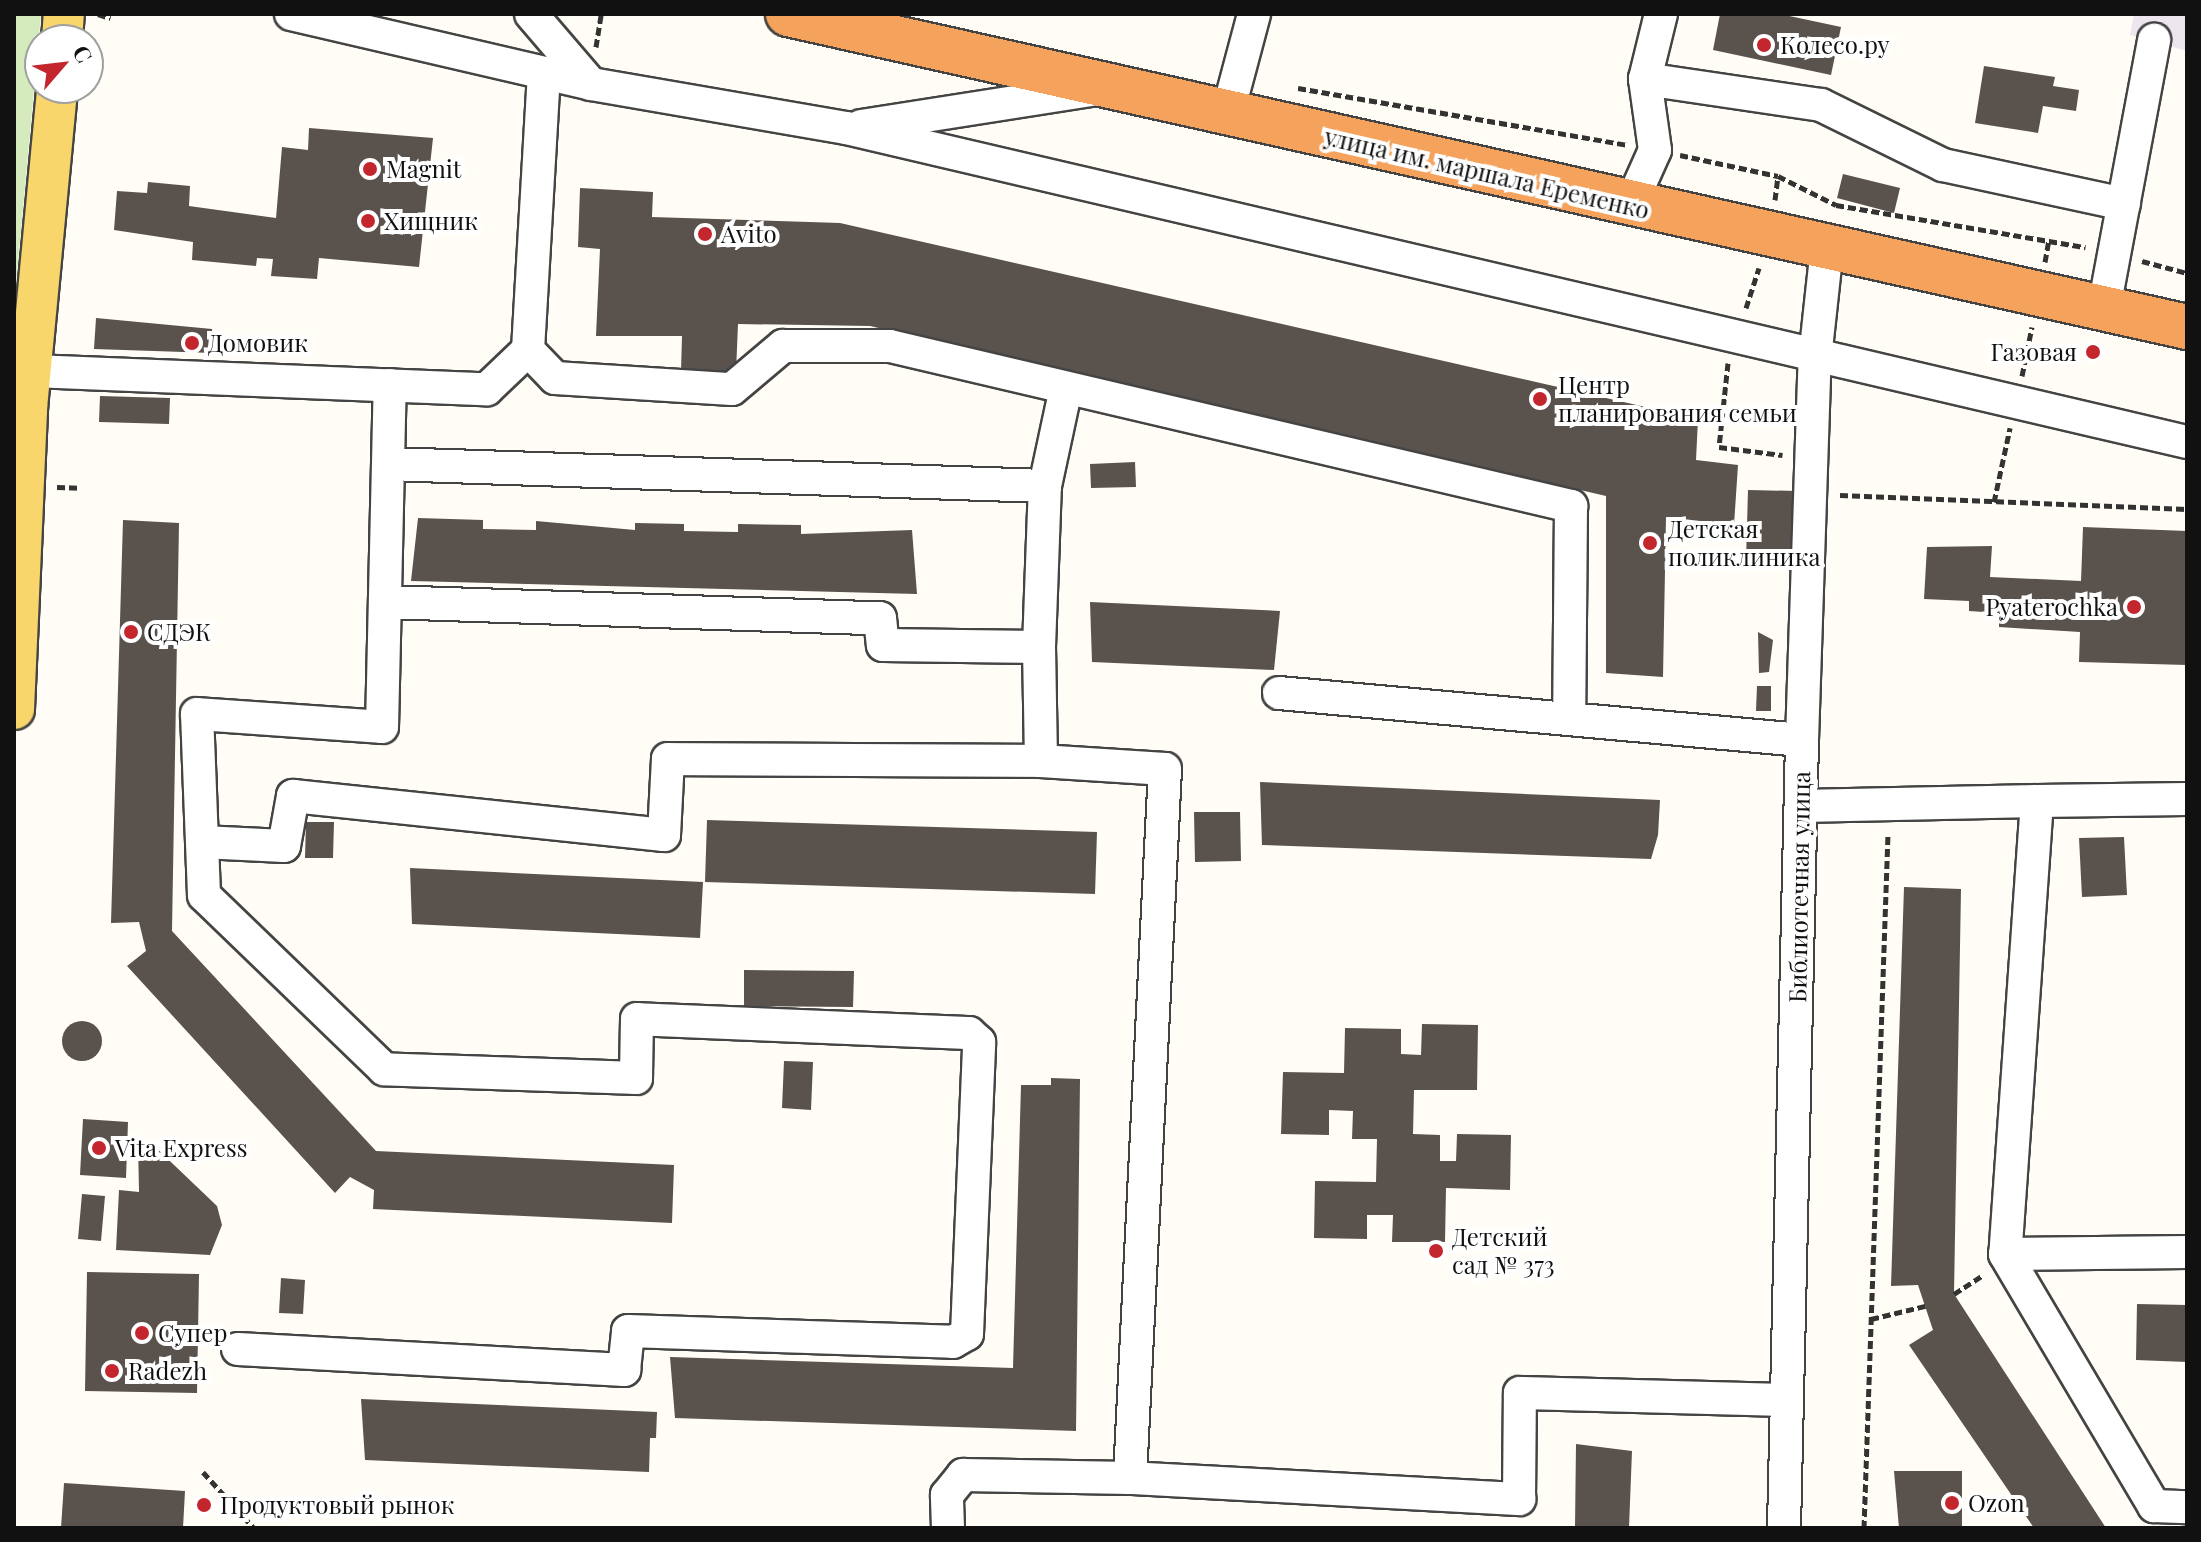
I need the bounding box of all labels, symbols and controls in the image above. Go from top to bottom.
north arrow [24,24,104,104]
place label: Колесо.ру [1780,31,1890,59]
marker: Колесо.ру [1755,36,1773,54]
text: С [67,40,100,68]
street label: улица им. маршала Еременко [1322,122,1652,224]
place label: Magnit [386,155,461,183]
marker: Magnit [361,160,379,178]
place label: Хищник [384,207,478,235]
marker: Хищник [359,212,377,230]
place label: Avito [721,220,777,248]
marker: Avito [696,225,714,243]
place label: Домовик [208,329,308,357]
marker: Домовик [183,334,201,352]
place label: Газовая [1991,338,2077,366]
marker: Газовая [2084,343,2102,361]
place label: Центр планирования семьи [1558,371,1797,427]
marker: Центр планирования семьи [1529,388,1551,410]
place label: Детская поликлиника [1668,515,1820,571]
marker: Детская поликлиника [1639,532,1661,554]
place label: Pyaterochka [1985,593,2118,621]
marker: Pyaterochka [2125,598,2143,616]
place label: СДЭК [147,618,211,646]
marker: СДЭК [122,623,140,641]
street label: Библиотечная улица [1783,771,1815,1003]
place label: Vita Express [115,1134,248,1162]
marker: Vita Express [90,1139,108,1157]
place label: Детский сад № 373 [1452,1223,1555,1279]
marker: Детский сад № 373 [1427,1242,1445,1260]
place label: Супер [158,1319,227,1347]
marker: Супер [133,1324,151,1342]
place label: Radezh [128,1357,207,1385]
marker: Radezh [103,1362,121,1380]
place label: Ozon [1968,1489,2025,1517]
place label: Продуктовый рынок [220,1491,454,1519]
marker: Ozon [1943,1494,1961,1512]
marker: Продуктовый рынок [195,1496,213,1514]

